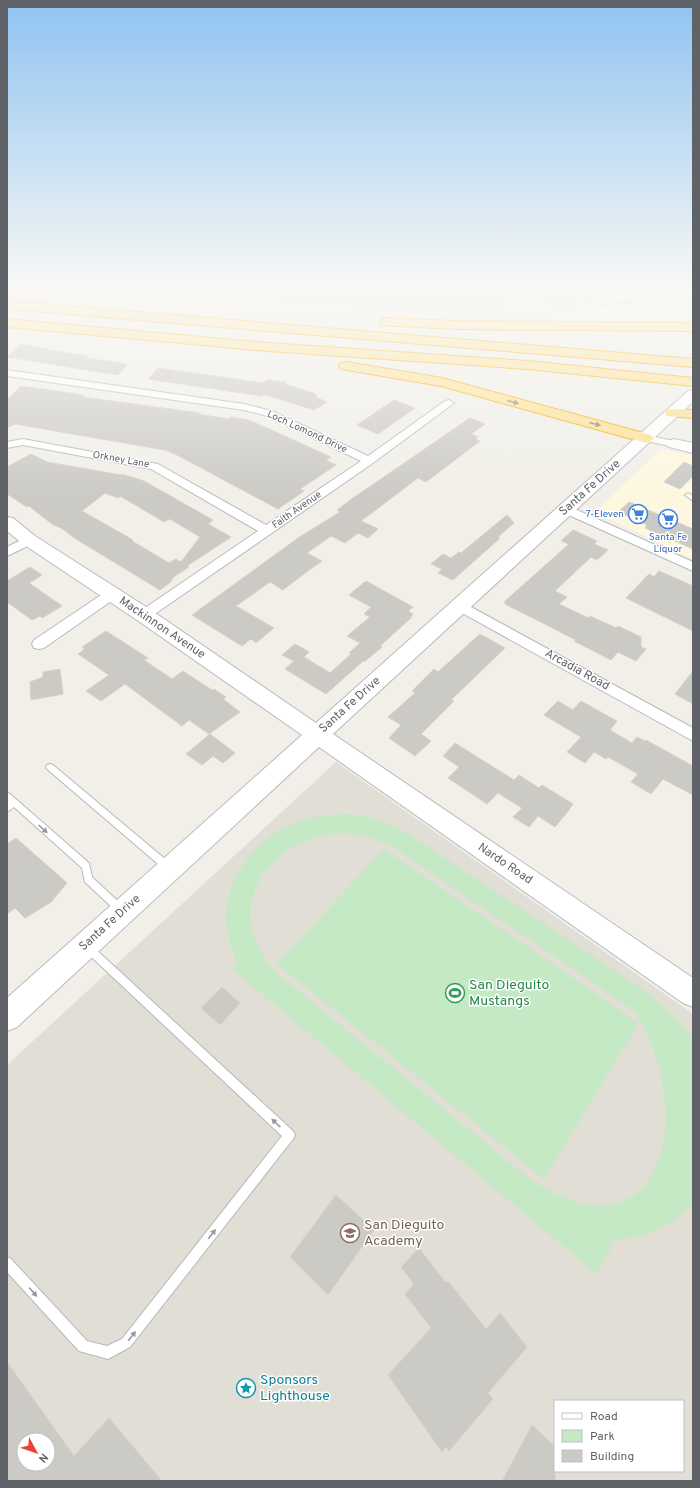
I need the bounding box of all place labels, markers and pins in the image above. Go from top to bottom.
supermarket icon: 7-Eleven [627,503,649,525]
place label: 7-Eleven [585,508,624,521]
supermarket icon: Santa Fe Liquor [657,508,679,530]
place label: Santa Fe Liquor [649,531,687,556]
place label: San Dieguito Mustangs [469,977,549,1010]
sports icon: San Dieguito Mustangs [444,982,466,1004]
place label: San Dieguito Academy [364,1217,444,1250]
school or university icon: San Dieguito Academy [339,1222,361,1244]
place label: Sponsors Lighthouse [260,1372,330,1405]
place icon: Sponsors Lighthouse [235,1377,257,1399]

